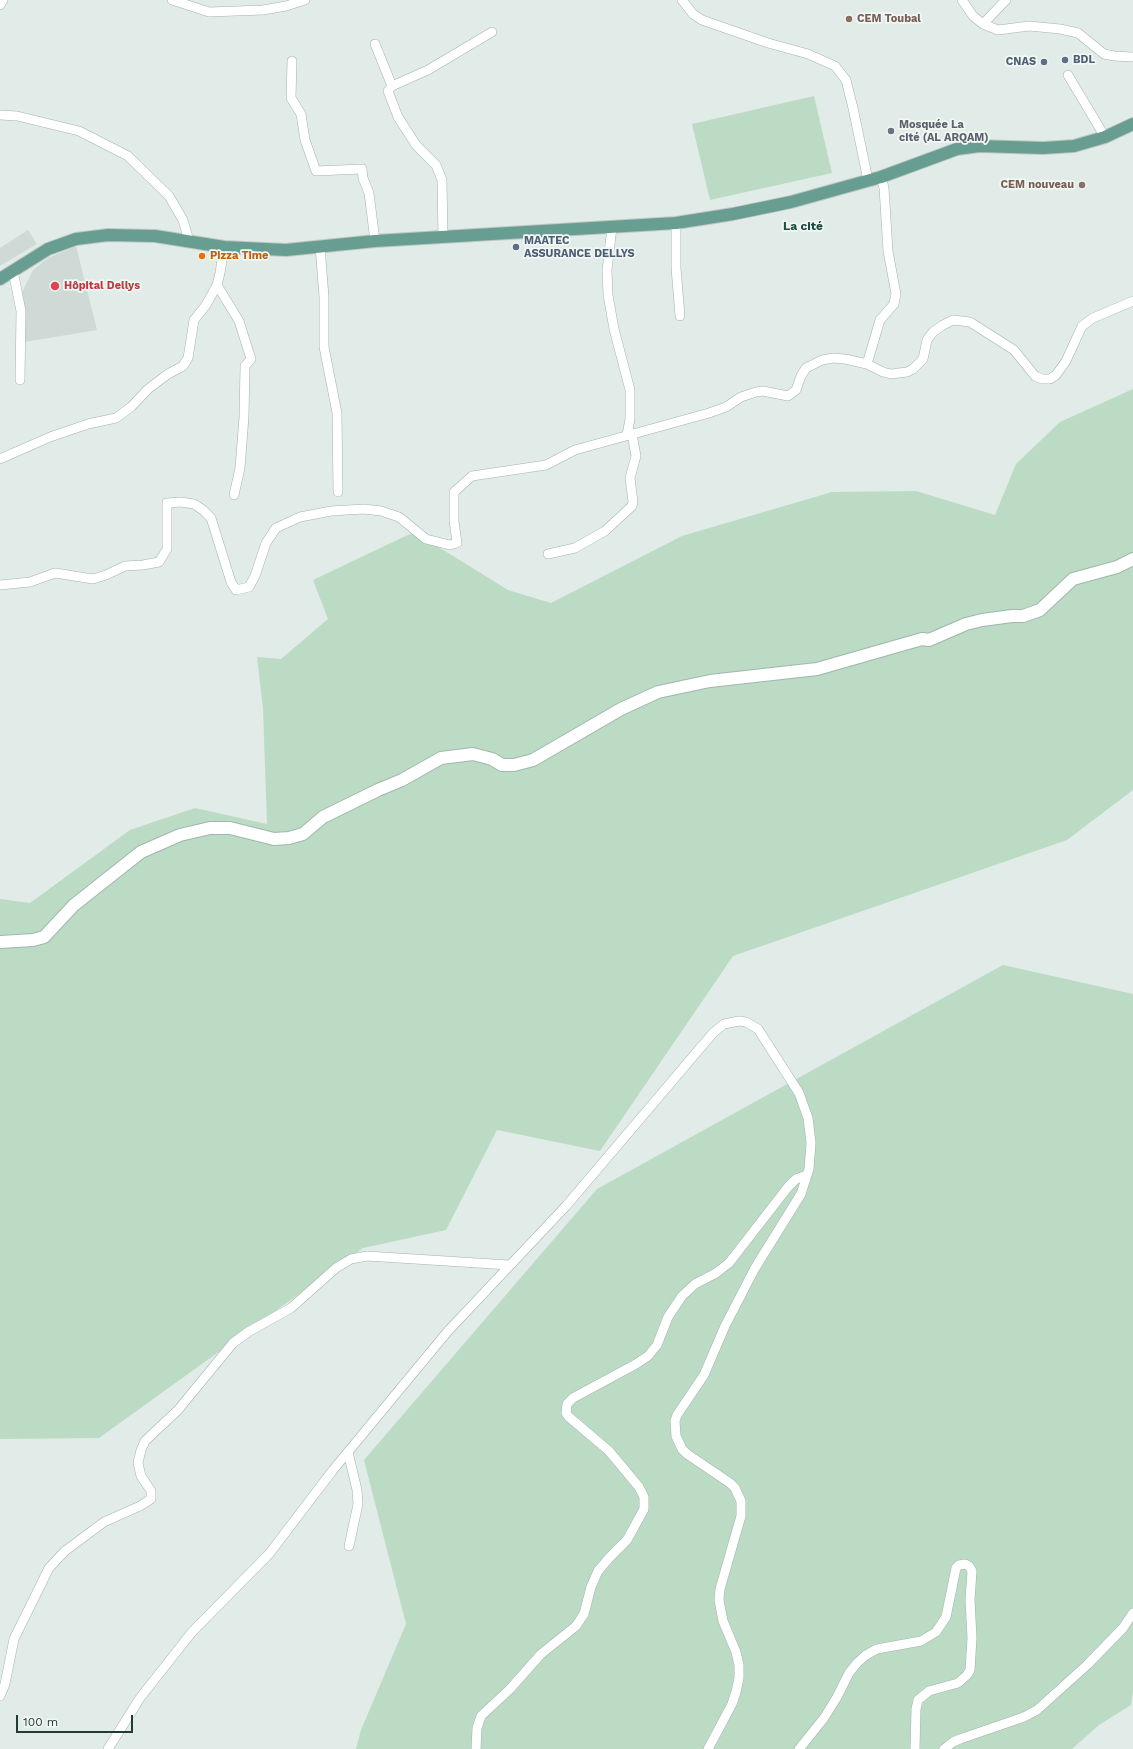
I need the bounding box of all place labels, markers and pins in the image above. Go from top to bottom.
place label: CEM Toubal [857,12,921,26]
marker: CEM Toubal [844,14,854,24]
place label: BDL [1073,53,1095,67]
place label: CNAS [1006,55,1036,69]
marker: BDL [1060,55,1070,65]
marker: CNAS [1039,57,1049,67]
place label: Mosquée La cité (AL ARQAM) [899,118,989,144]
marker: Mosquée La cité (AL ARQAM) [886,126,896,136]
place label: CEM nouveau [1001,178,1074,192]
marker: CEM nouveau [1077,180,1087,190]
place label: MAATEC ASSURANCE DELLYS [524,234,635,260]
marker: MAATEC ASSURANCE DELLYS [511,242,521,252]
place label: Pizza Time [210,249,268,263]
marker: Pizza Time [197,251,207,261]
place label: Hôpital Dellys [64,279,140,293]
marker: Hôpital Dellys [49,280,61,292]

